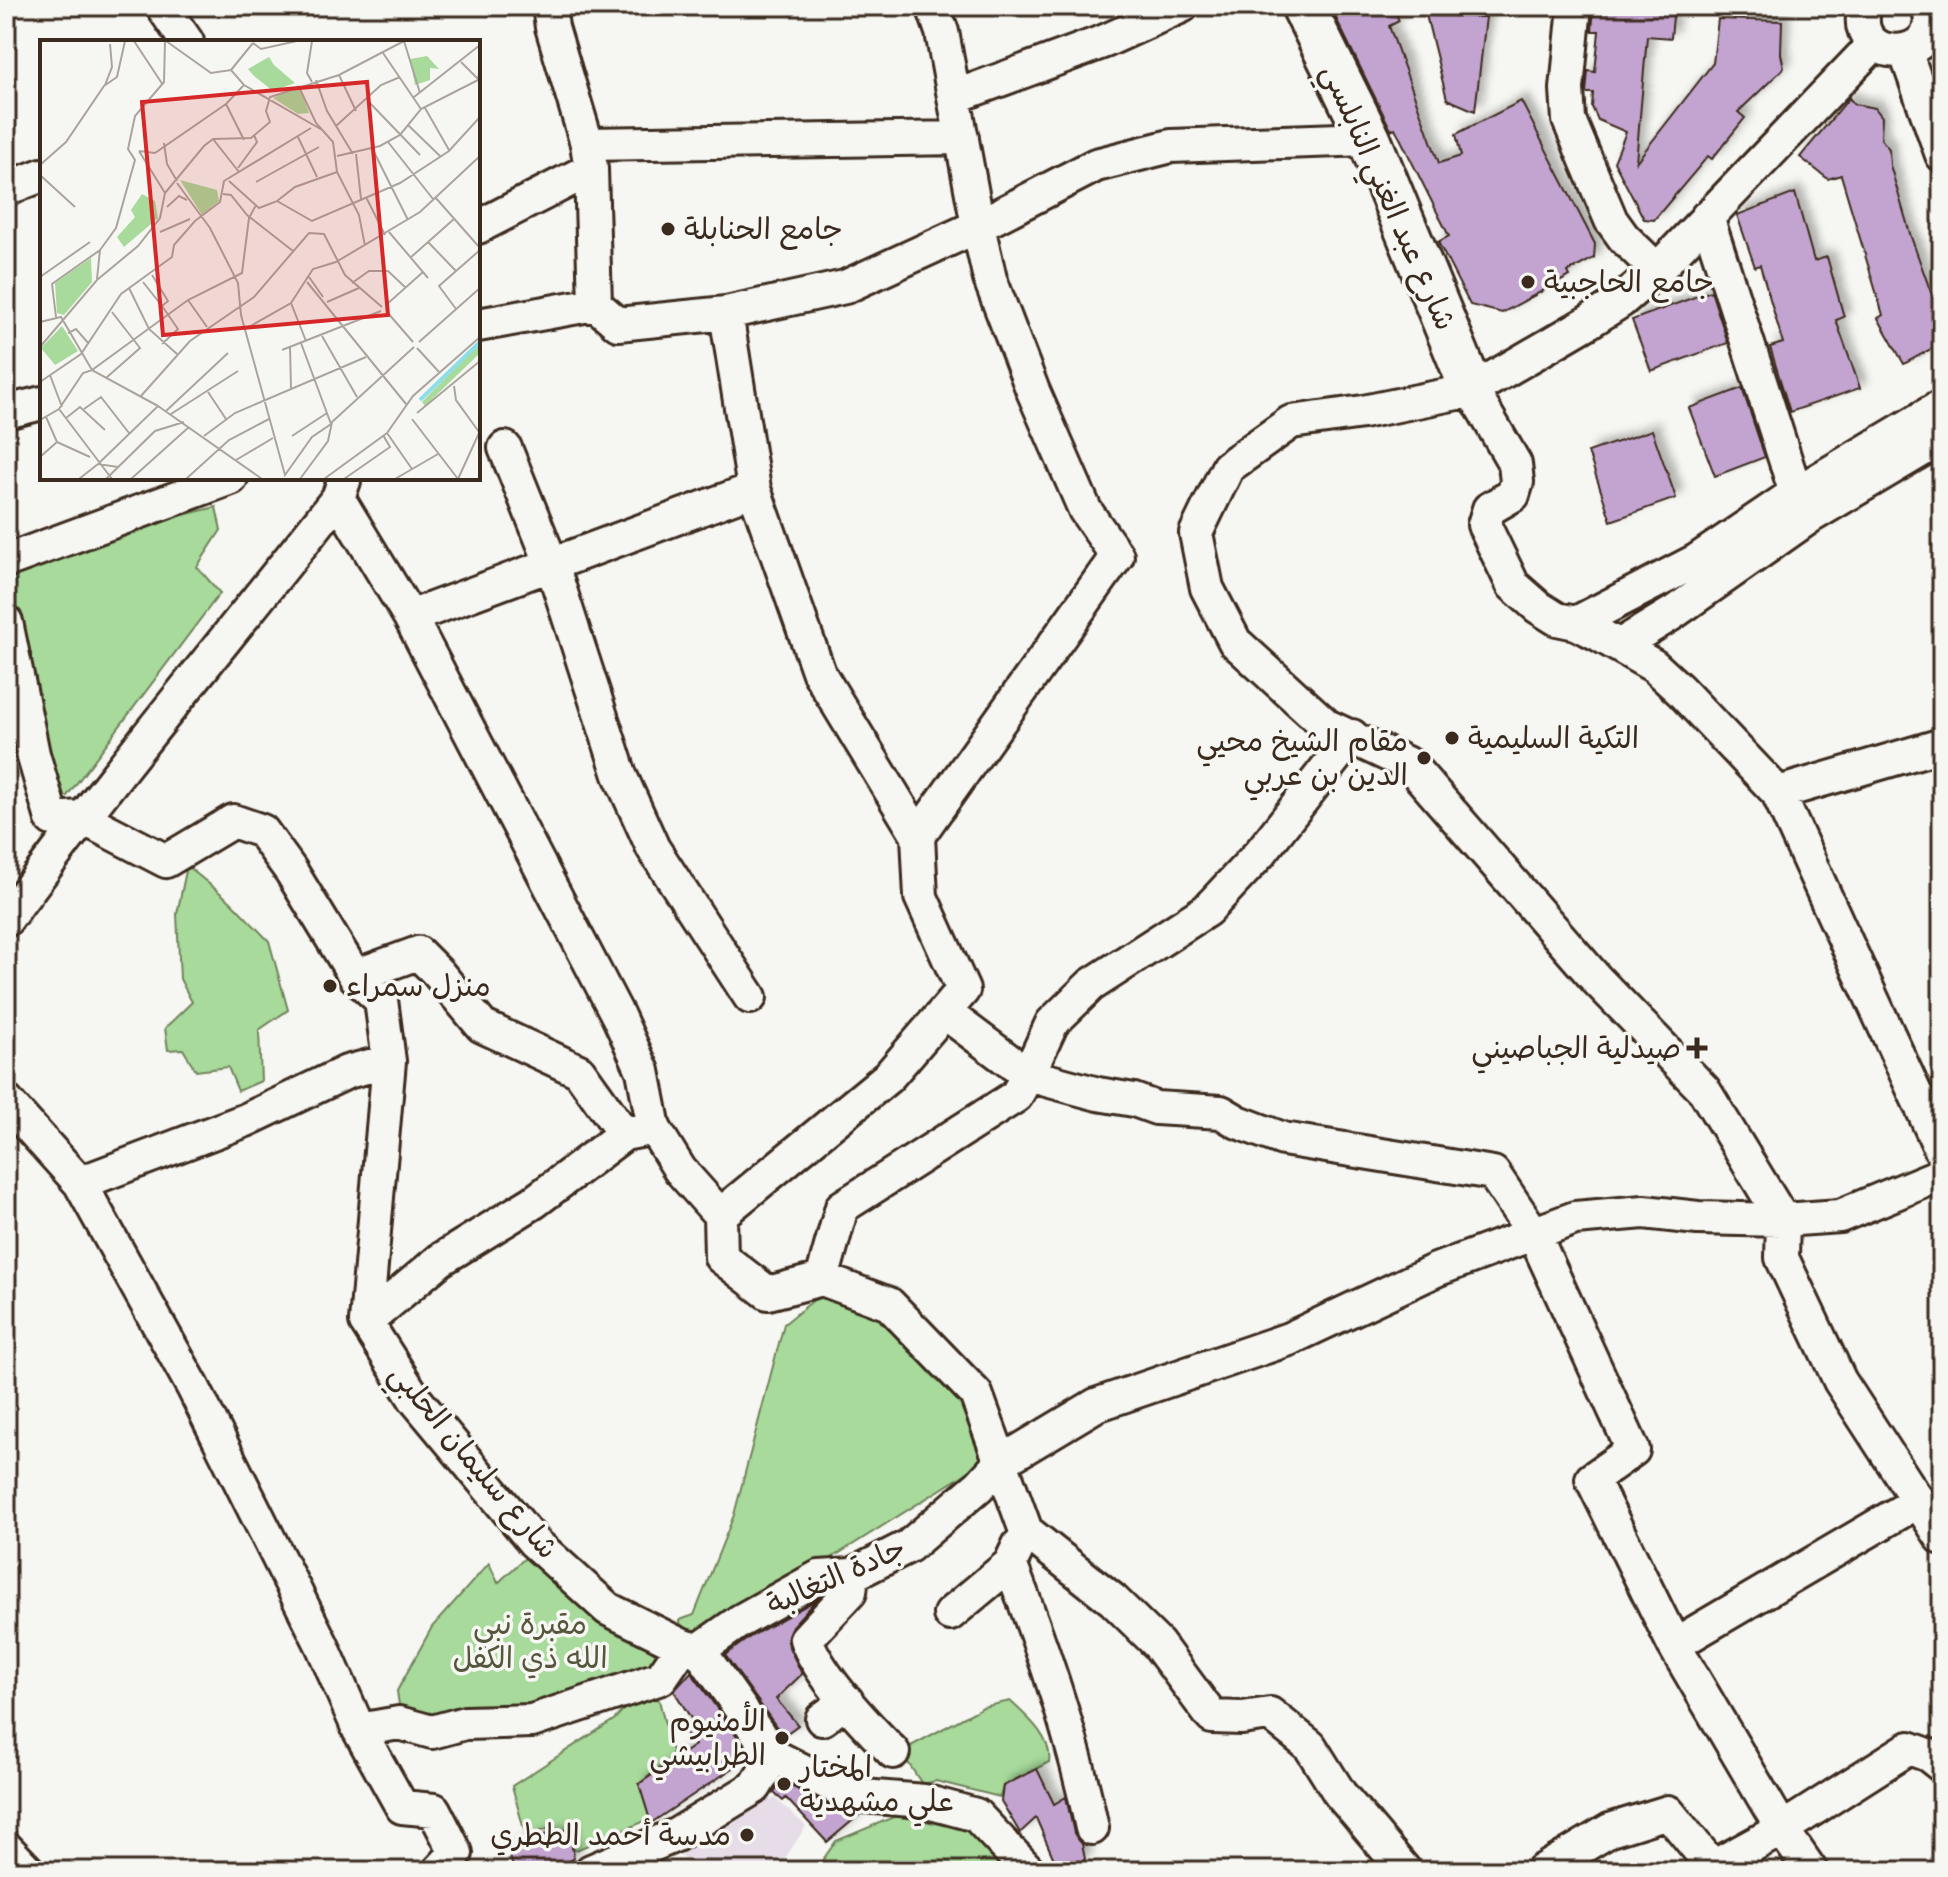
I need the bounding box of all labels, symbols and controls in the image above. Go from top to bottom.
inset map [40,40,480,480]
street label: شارع عبد الغني النابلسي [1307,58,1464,339]
place label: جامع الحنابلة [684,211,843,251]
marker: جامع الحنابلة [659,220,677,238]
place label: جامع الحاجبية [1544,264,1714,304]
marker: جامع الحاجبية [1519,273,1537,291]
place label: التكية السليمية [1468,720,1639,759]
place label: مقام الشيخ محيي الدين بن عربي [1196,723,1408,801]
marker: التكية السليمية [1443,729,1461,747]
marker: مقام الشيخ محيي الدين بن عربي [1415,749,1433,767]
place label: منزل سمراء [346,968,491,1007]
marker: منزل سمراء [321,977,339,995]
place label: صيدلية الجباصيني [1471,1030,1681,1074]
marker: صيدلية الجباصيني [1688,1039,1706,1057]
street label: شارع سليمان الحلبي [376,1356,566,1571]
street label: جادة التغالبة [761,1529,912,1625]
park label: مقبرة نبي الله ذي الكفل [452,1606,608,1679]
place label: الأمنيوم الطرابيشي [649,1701,766,1781]
marker: الأمنيوم الطرابيشي [773,1729,791,1747]
place label: المختار علي مشهدية [797,1749,954,1827]
marker: المختار علي مشهدية [775,1775,793,1793]
place label: مدسة أحمد الططري [490,1817,731,1856]
marker: مدسة أحمد الططري [738,1826,756,1844]

